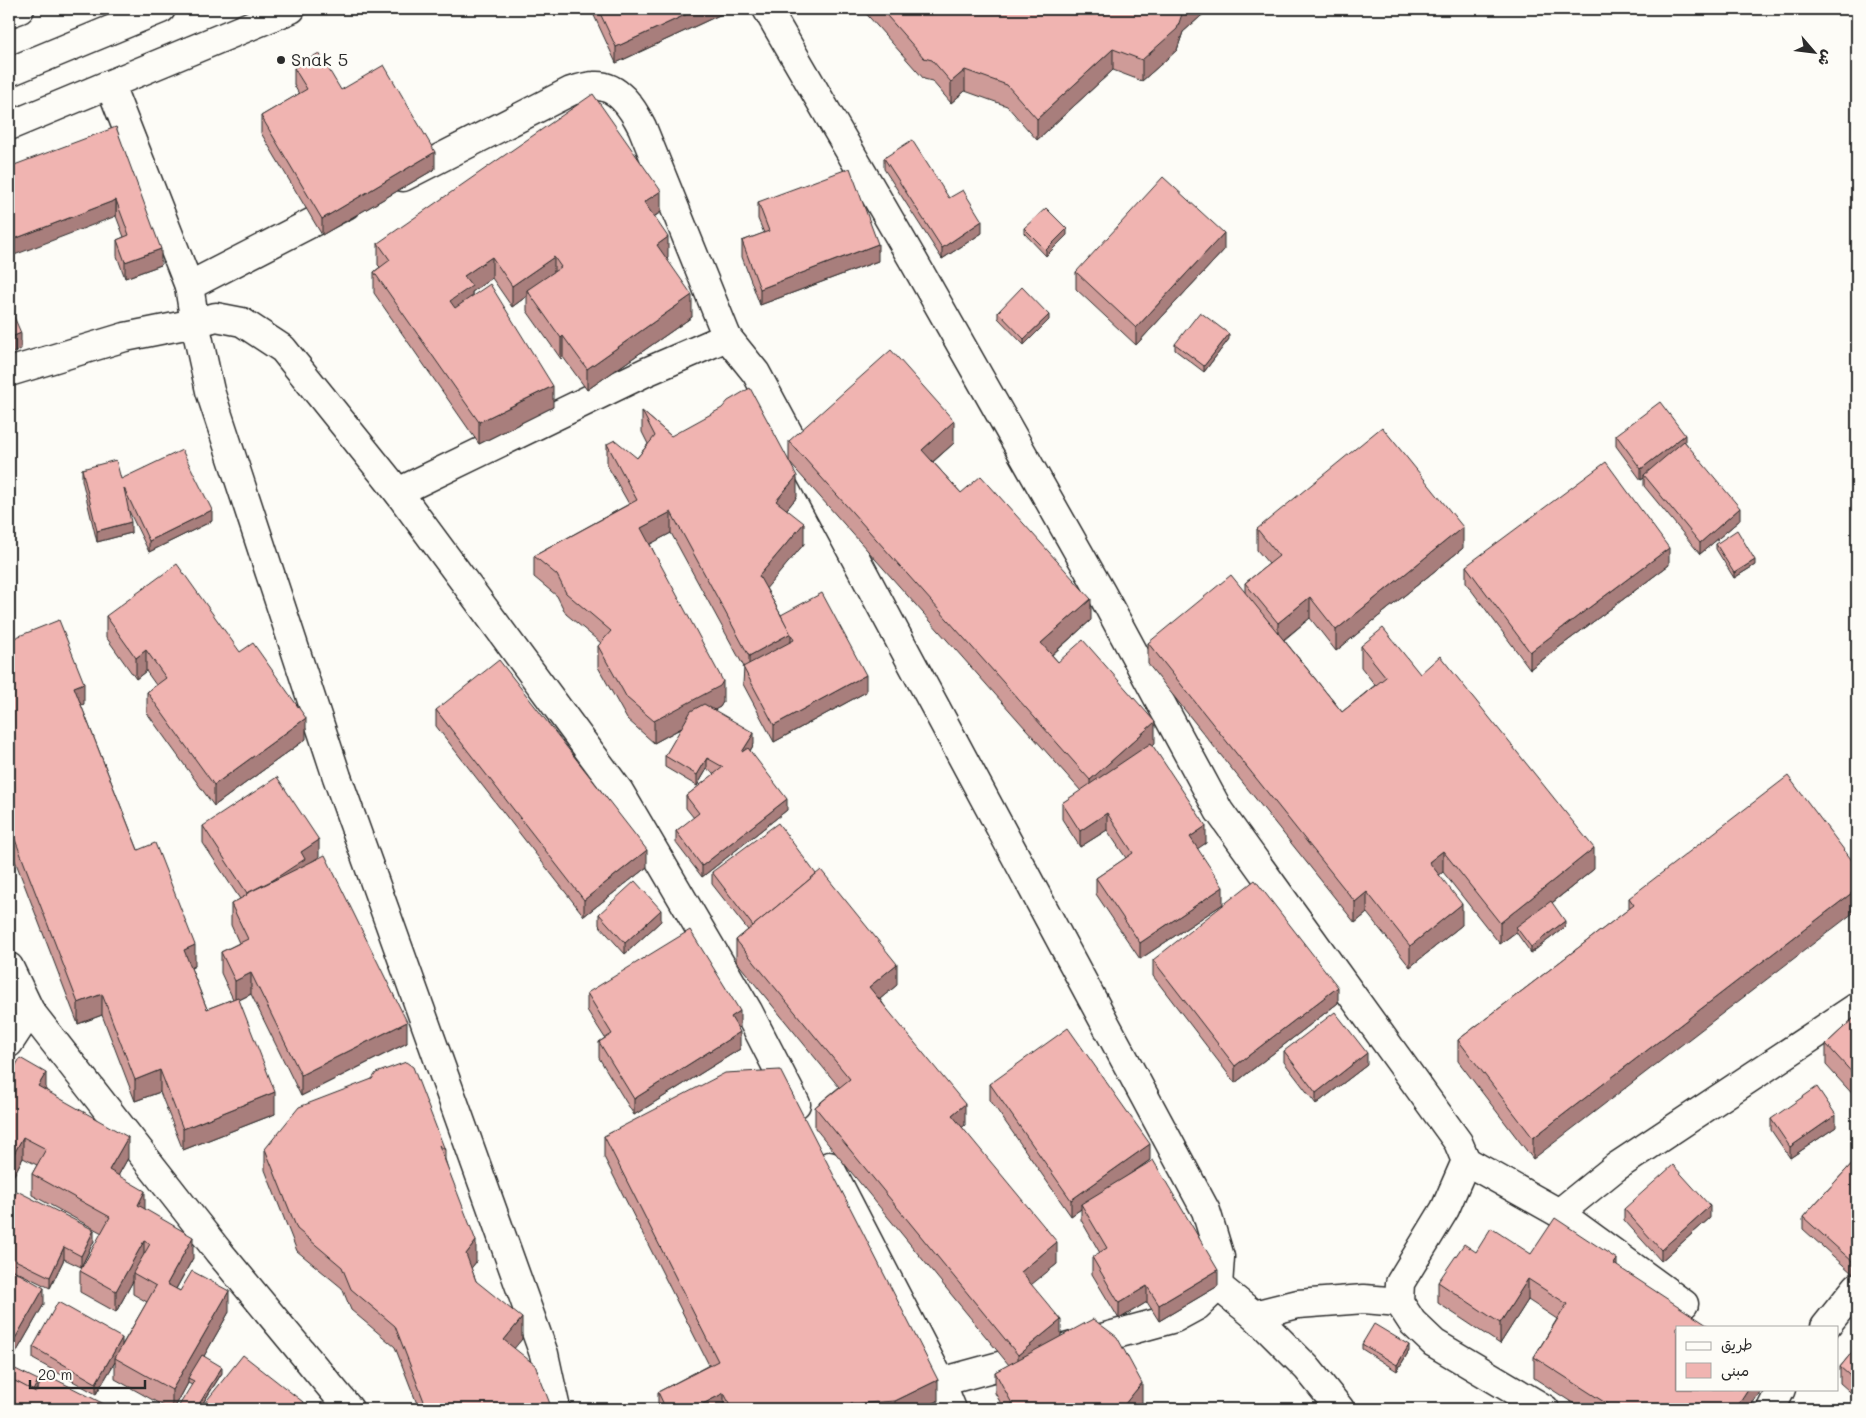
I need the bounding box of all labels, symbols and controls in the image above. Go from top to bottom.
north arrow [1788,28,1838,78]
place label: Snak 5 [291,47,348,71]
text: ش [1814,47,1838,70]
marker: Snak 5 [275,54,287,66]
legend [1676,1326,1838,1390]
text: طريق [1721,1334,1753,1354]
scale bar [30,1358,145,1390]
text: مبنى [1721,1360,1749,1381]
text: 20 m [38,1364,72,1384]

